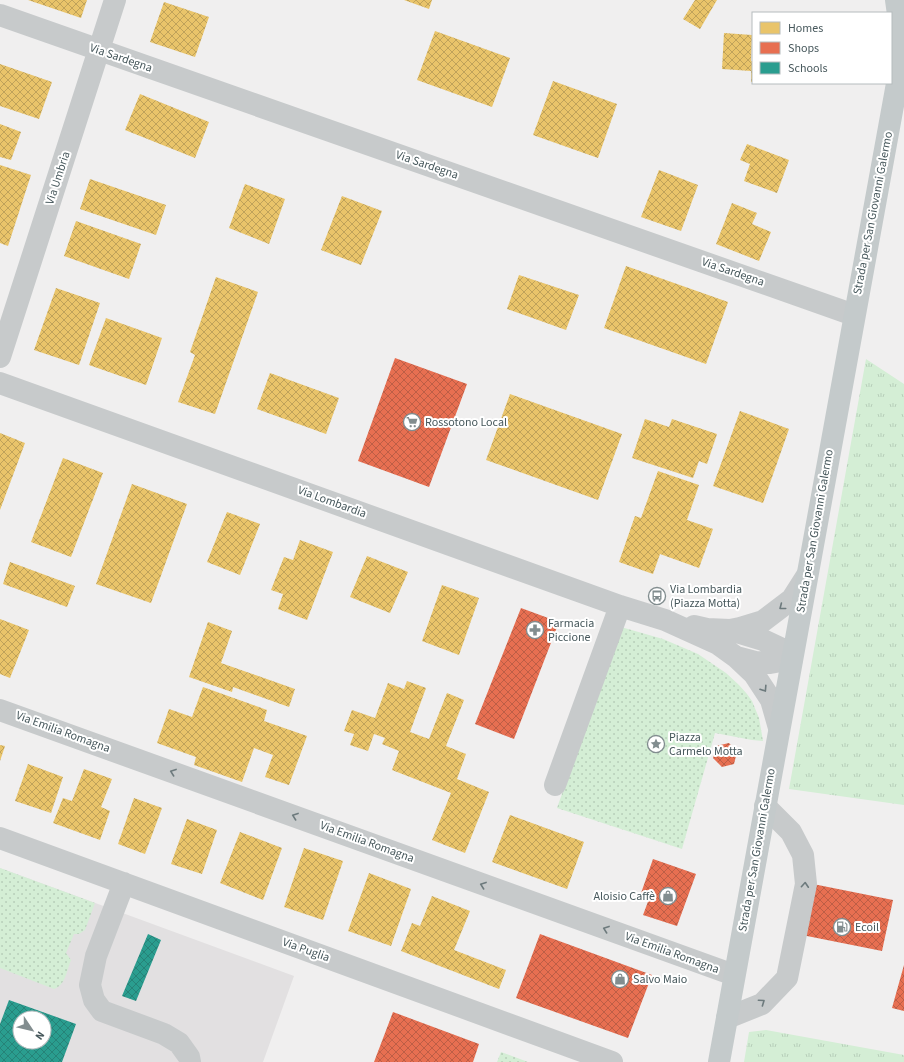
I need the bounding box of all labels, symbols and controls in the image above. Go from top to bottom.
legend [752,12,892,84]
text: Homes [788,20,823,37]
street label: Via Sardegna [87,39,155,77]
text: Shops [788,40,819,57]
text: Schools [788,60,828,77]
street label: Strada per San Giovanni Galermo [849,130,897,296]
street label: Via Sardegna [393,146,461,184]
street label: Via Umbria [41,149,75,207]
street label: Via Sardegna [699,253,767,291]
supermarket icon: Rossotono Local [402,412,422,432]
place label: Rossotono Local [425,414,507,431]
street label: Strada per San Giovanni Galermo [792,448,838,614]
street label: Via Lombardia [295,482,369,522]
place label: Via Lombardia (Piazza Motta) [670,581,742,612]
bus stop icon: Via Lombardia (Piazza Motta) [647,586,667,606]
one-way arrow [779,602,786,609]
place label: Farmacia Piccione [548,615,594,646]
pharmacy icon: Farmacia Piccione [525,620,545,640]
one-way arrow [759,685,766,692]
street label: Via Emilia Romagna [14,707,112,757]
place label: Piazza Carmelo Motta [669,729,743,760]
place icon: Piazza Carmelo Motta [646,734,666,754]
street label: Strada per San Giovanni Galermo [734,767,780,933]
one-way arrow [170,769,177,777]
one-way arrow [292,813,299,821]
street label: Via Emilia Romagna [318,817,416,867]
one-way arrow [480,881,487,889]
one-way arrow [800,882,809,888]
shop icon: Aloisio Caffè [658,886,678,906]
place label: Aloisio Caffè [593,888,655,905]
fuel station icon: Ecoil [832,917,852,937]
place label: Ecoil [855,919,879,936]
one-way arrow [602,925,609,933]
street label: Via Emilia Romagna [623,928,721,978]
street label: Via Puglia [280,934,332,966]
shop icon: Salvo Maio [610,969,630,989]
place label: Salvo Maio [633,971,687,988]
one-way arrow [758,999,765,1007]
north arrow [12,1010,52,1050]
text: N [32,1028,48,1043]

